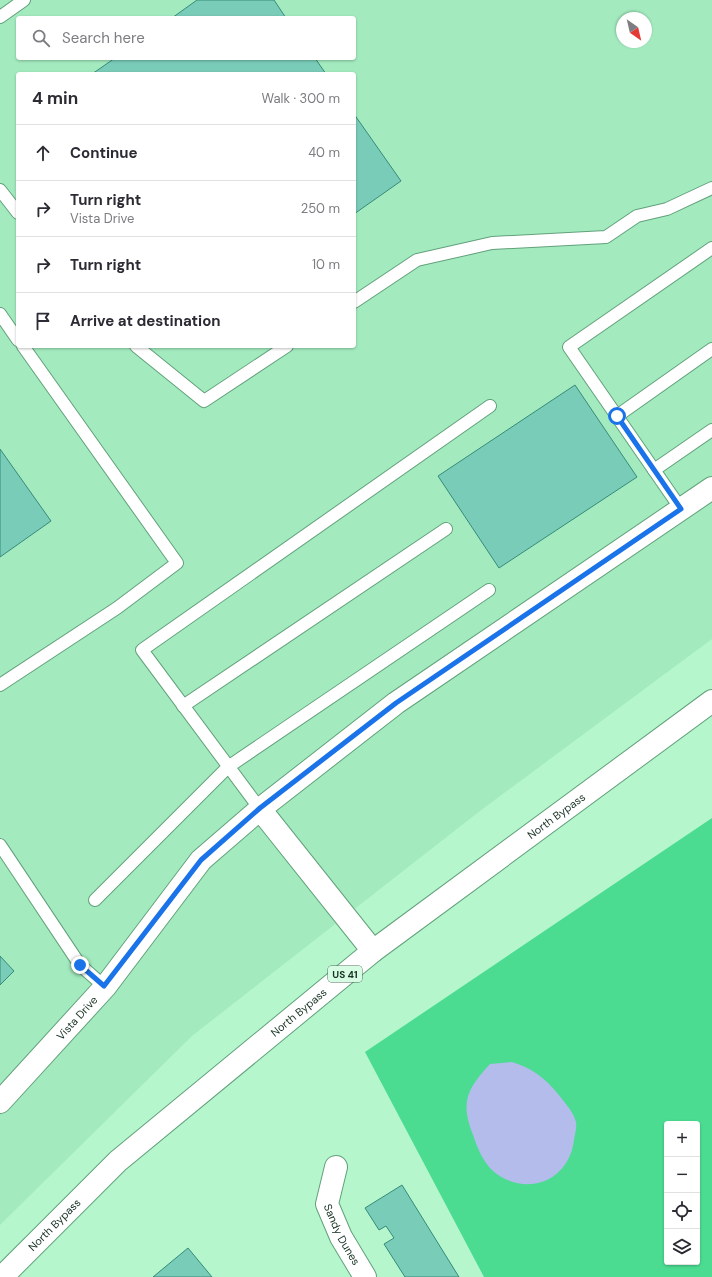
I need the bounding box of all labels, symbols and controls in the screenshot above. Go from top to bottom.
north arrow [616,12,652,48]
search box [16,16,356,60]
icon: search [30,27,52,49]
text: Search here [62,28,145,48]
text: 4 min [32,87,78,109]
text: Walk · 300 m [262,90,340,107]
icon: ahead [32,142,54,164]
text: Continue [70,143,138,163]
text: 40 m [308,144,340,161]
text: Turn right [70,190,141,210]
icon: right [32,198,54,220]
text: 250 m [301,200,340,217]
text: Vista Drive [70,210,134,227]
icon: right [32,254,54,276]
text: Turn right [70,255,141,275]
text: 10 m [312,256,340,273]
icon: arrive [32,310,54,332]
text: Arrive at destination [70,311,221,331]
route start [608,407,626,425]
street label: North Bypass [524,790,588,842]
route end [71,956,89,974]
road number: US 41 [328,966,362,982]
street label: North Bypass [268,985,329,1039]
street label: Vista Drive [53,993,100,1043]
map controls [664,1121,700,1265]
button: + [664,1121,700,1157]
button: − [664,1157,700,1193]
button: locate [664,1193,700,1229]
street label: North Bypass [25,1196,83,1254]
street label: Sandy Dunes [321,1202,363,1268]
button: layers [664,1229,700,1265]

